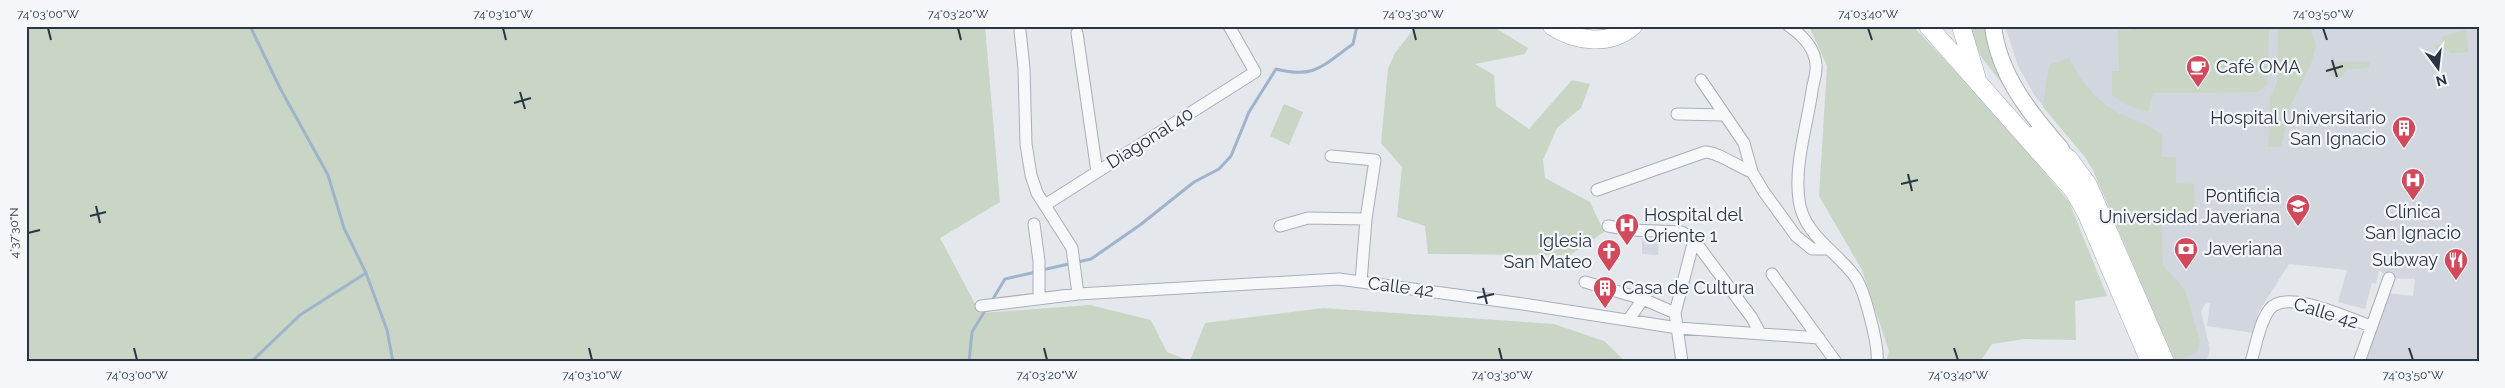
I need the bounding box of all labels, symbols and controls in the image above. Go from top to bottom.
text: 74°03'00"W [17,7,79,21]
text: 74°03'10"W [473,7,533,21]
text: 74°03'20"W [928,7,989,21]
text: 74°03'30"W [1383,7,1444,21]
text: 74°03'40"W [1838,7,1899,21]
text: 74°03'50"W [2293,7,2354,21]
north arrow [2412,42,2462,92]
cafe icon: Café OMA [2185,54,2211,88]
place label: Café OMA [2216,56,2300,77]
text: N [2434,71,2449,90]
street label: Diagonal 40 [1102,103,1197,173]
place label: Hospital Universitario San Ignacio [2210,107,2386,149]
building icon: Hospital Universitario San Ignacio [2391,115,2417,149]
hospital icon: Clínica San Ignacio [2400,167,2426,201]
place label: Pontificia Universidad Javeriana [2099,185,2280,227]
school or university icon: Pontificia Universidad Javeriana [2285,193,2311,227]
place label: Clínica San Ignacio [2365,201,2461,243]
place label: Hospital del Oriente 1 [1644,204,1743,246]
text: 4°37'30"N [7,208,21,258]
hospital icon: Hospital del Oriente 1 [1614,212,1640,246]
place label: Iglesia San Mateo [1504,230,1592,272]
bank icon: Javeriana [2173,236,2199,270]
church icon: Iglesia San Mateo [1596,238,1622,272]
place label: Javeriana [2204,238,2282,259]
restaurant icon: Subway [2443,247,2469,281]
place label: Subway [2372,249,2438,270]
street label: Calle 42 [1367,272,1435,301]
building icon: Casa de Cultura [1592,275,1618,309]
place label: Casa de Cultura [1622,277,1754,298]
street label: Calle 42 [2291,293,2361,332]
text: 74°03'00"W [106,368,168,382]
text: 74°03'10"W [562,368,622,382]
text: 74°03'20"W [1017,368,1078,382]
text: 74°03'30"W [1472,368,1533,382]
text: 74°03'40"W [1928,368,1989,382]
text: 74°03'50"W [2383,368,2444,382]

